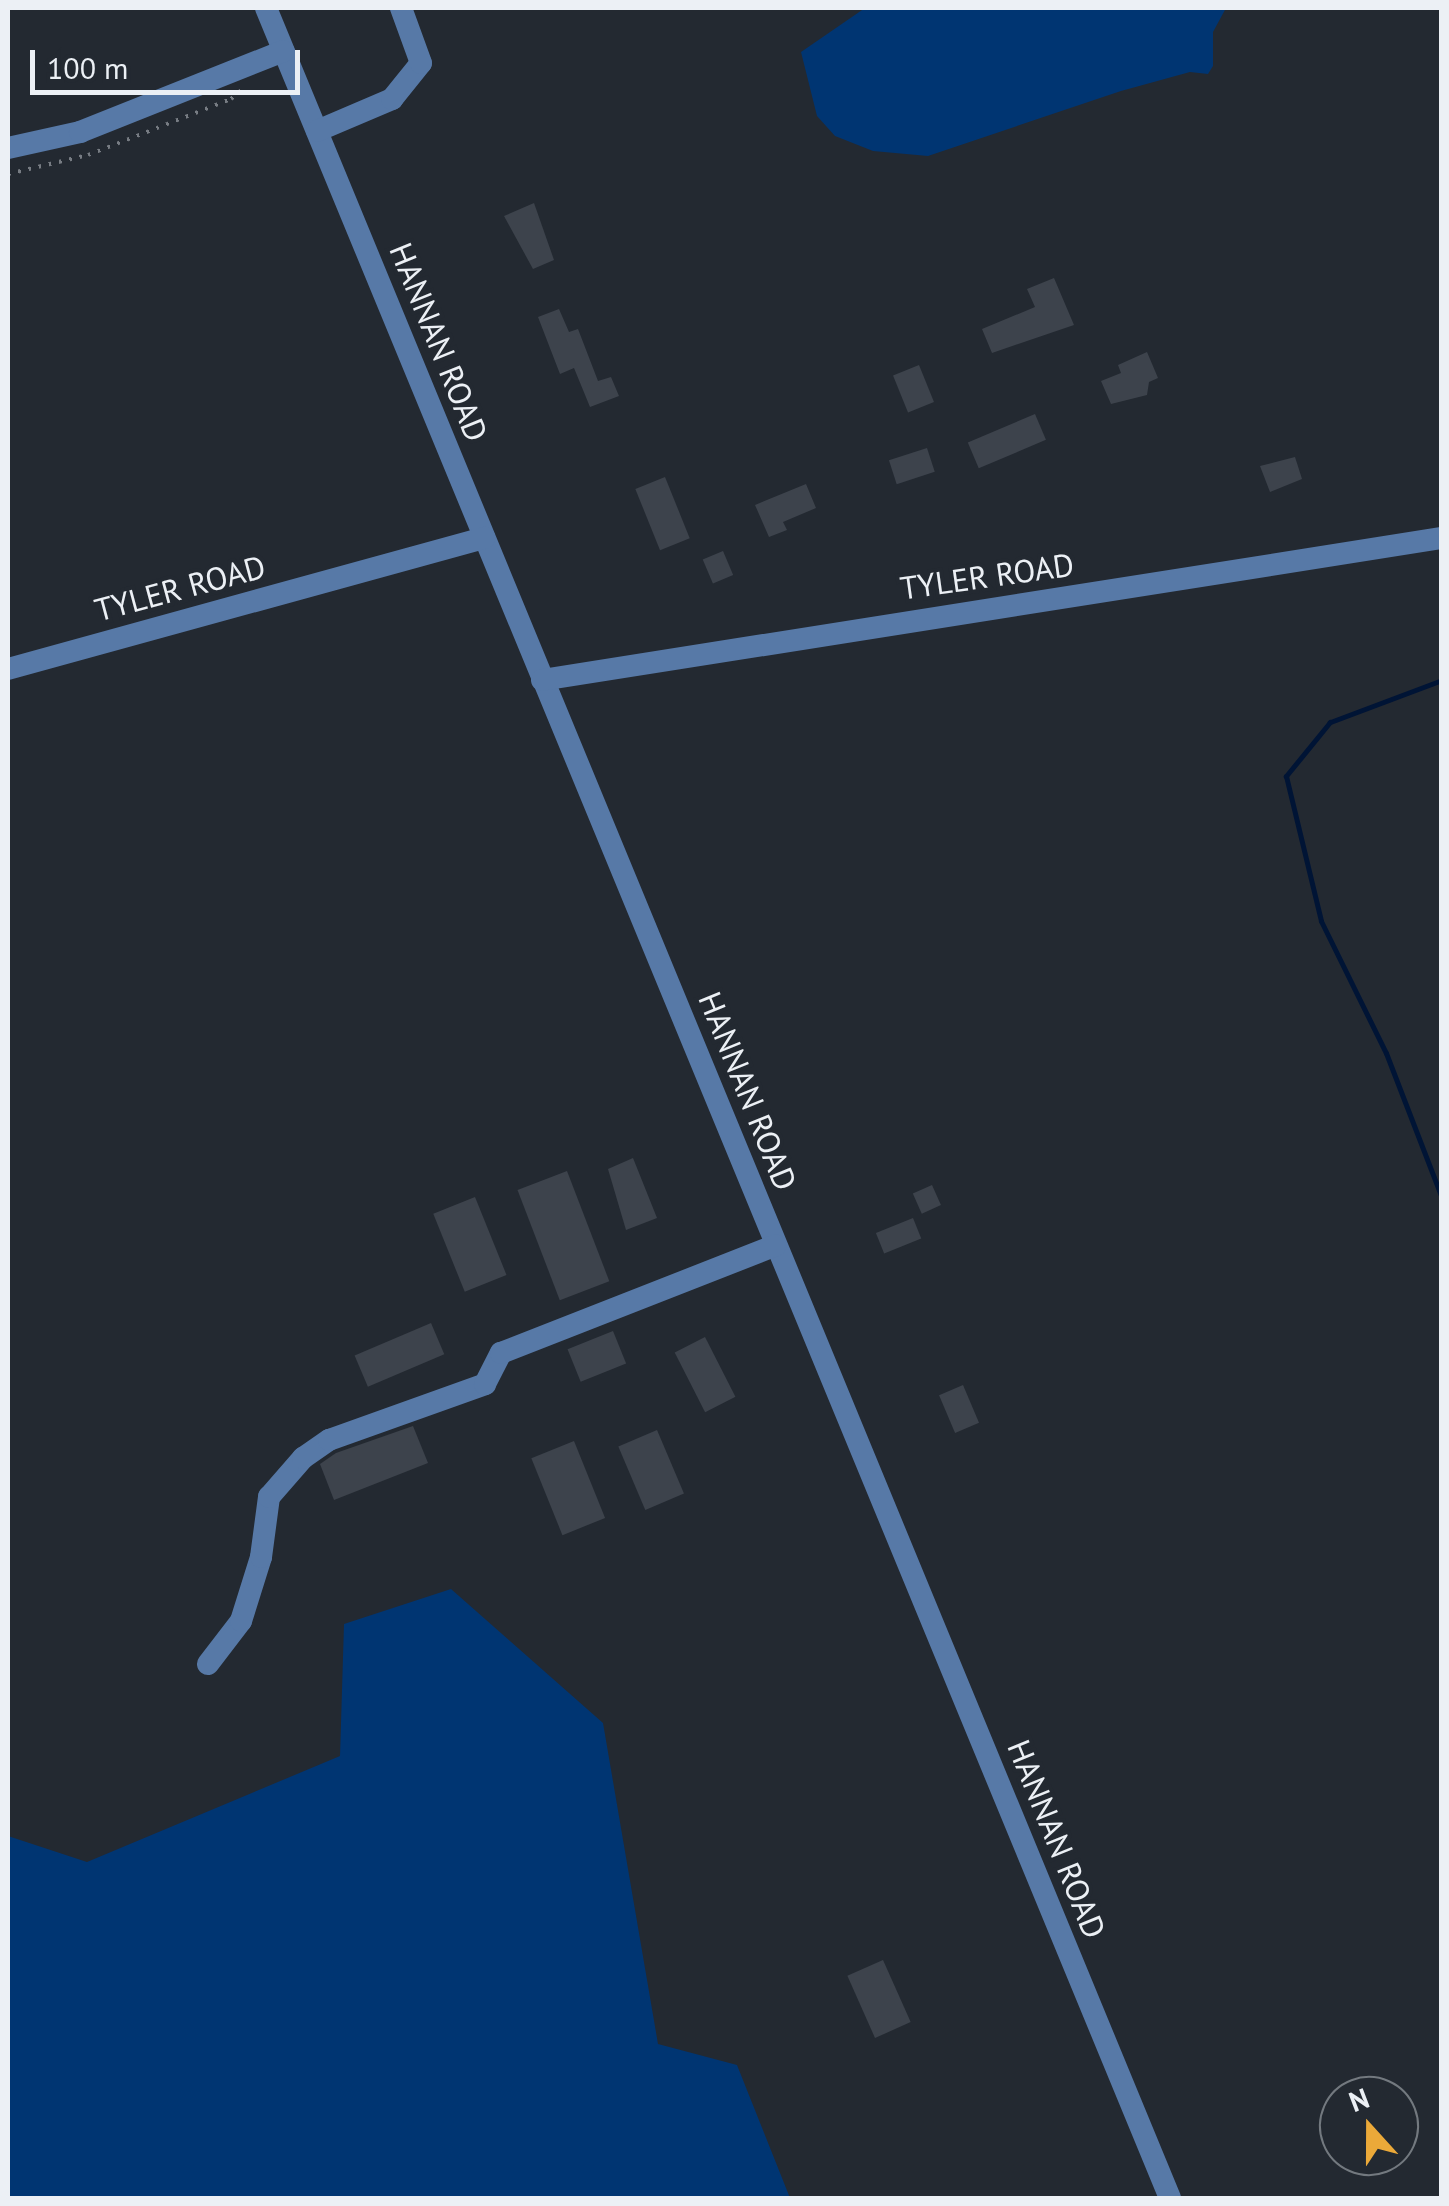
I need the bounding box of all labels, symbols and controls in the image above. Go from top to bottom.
scale bar [35,30,305,92]
text: 100 m [47,48,128,87]
street label: HANNAN ROAD [382,237,496,447]
street label: TYLER ROAD [898,545,1076,607]
street label: TYLER ROAD [91,547,269,629]
street label: HANNAN ROAD [691,986,805,1196]
street label: HANNAN ROAD [1000,1734,1114,1944]
north arrow [1319,2076,1419,2176]
text: N [1344,2079,1374,2120]

